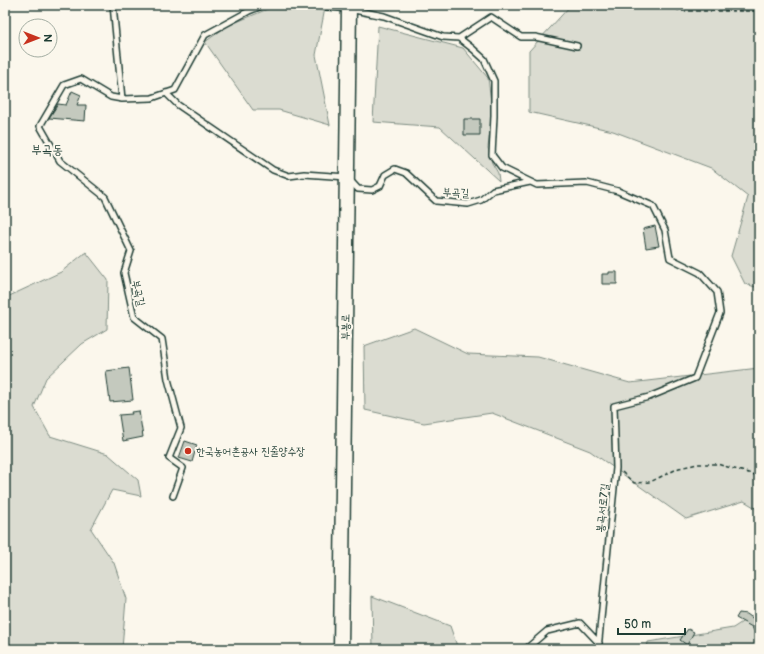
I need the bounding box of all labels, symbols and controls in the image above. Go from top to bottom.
north arrow [18,18,58,58]
text: N [41,34,54,42]
district label: 부곡동 [31,142,63,158]
street label: 부곡길 [442,186,470,199]
street label: 부곡길 [129,279,148,308]
street label: 부봉로 [339,313,352,340]
place label: 한국농어촌공사 진줄양수장 [196,445,305,458]
marker: 한국농어촌공사 진줄양수장 [183,446,193,456]
street label: 봉곡서로7길 [593,483,612,533]
scale bar [618,610,685,636]
text: 50 m [624,617,651,632]

